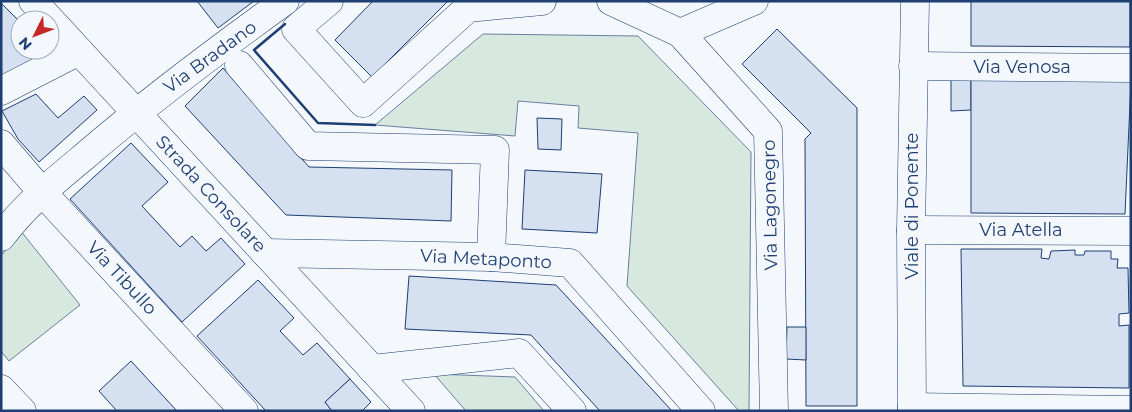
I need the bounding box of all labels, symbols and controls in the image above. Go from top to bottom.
north arrow [10,10,60,60]
street label: Via Bradano [159,16,261,98]
text: N [15,33,36,54]
street label: Via Venosa [973,56,1071,78]
street label: Strada Consolare [151,131,271,257]
street label: Viale di Ponente [901,132,923,279]
street label: Via Lagonegro [758,139,782,271]
street label: Via Atella [979,219,1063,241]
street label: Via Tibullo [82,237,162,319]
street label: Via Metaponto [420,245,552,273]

